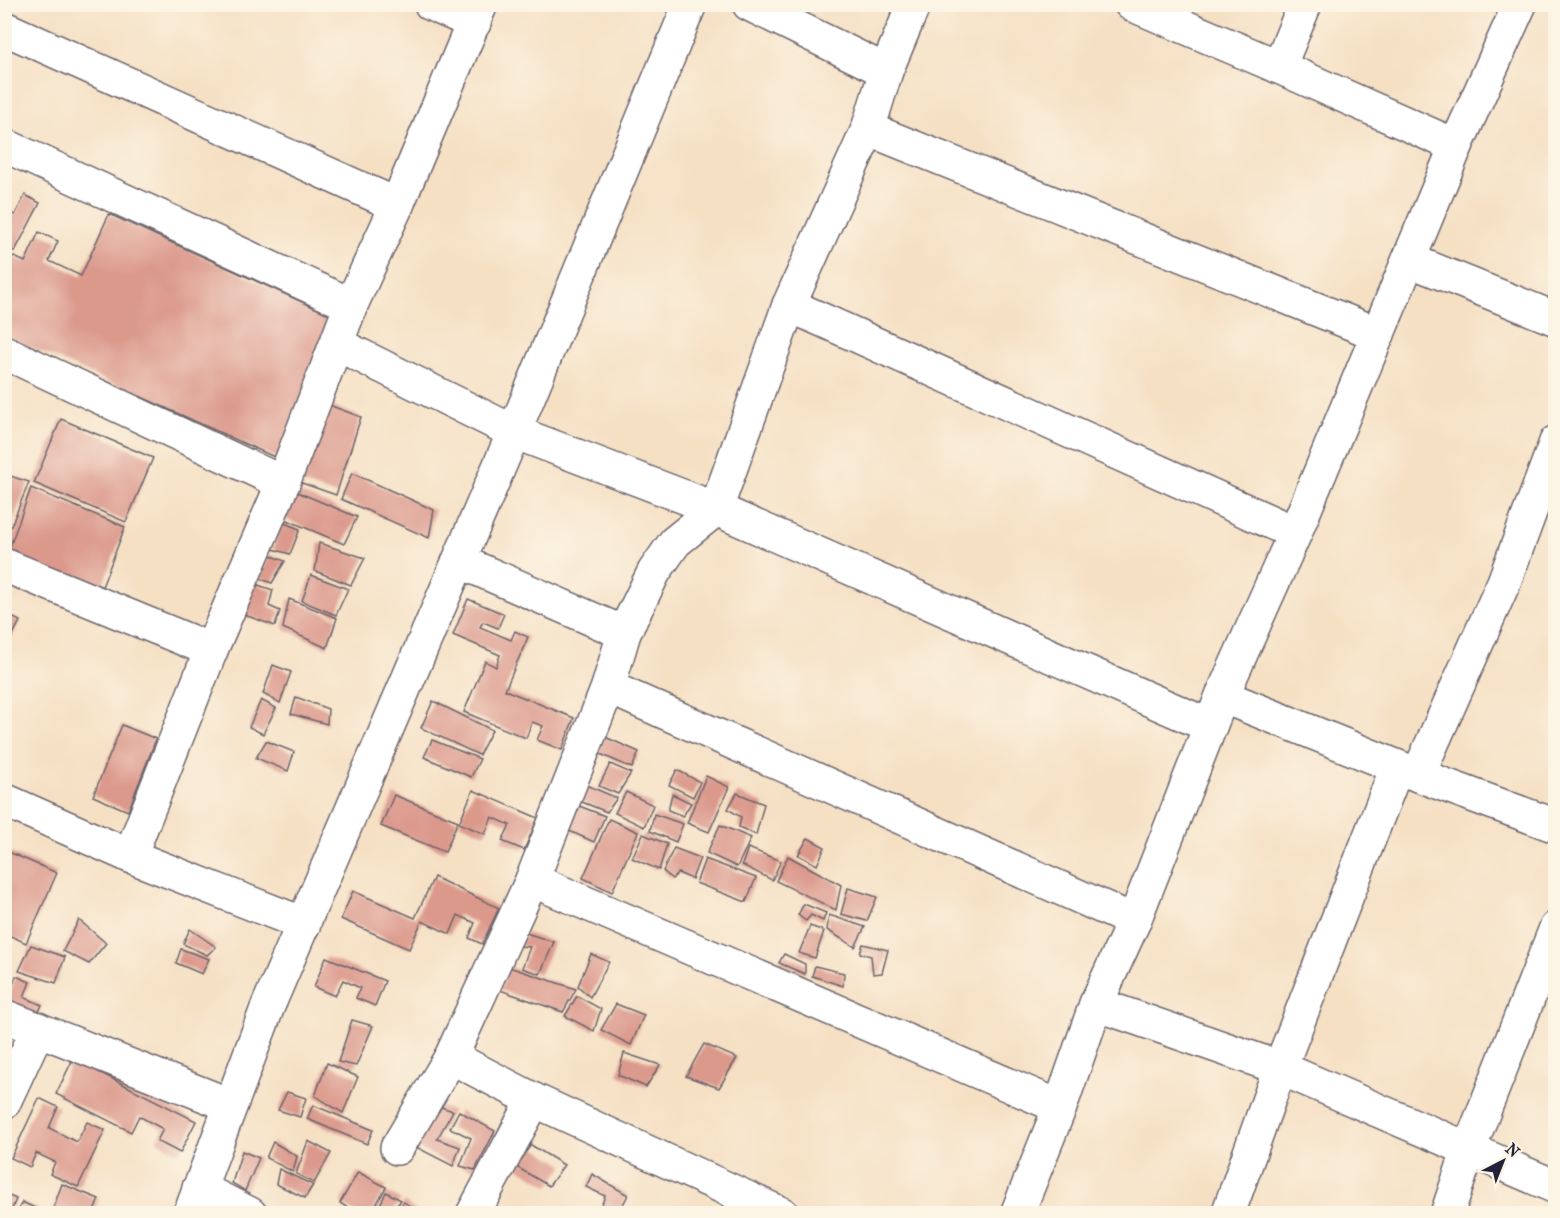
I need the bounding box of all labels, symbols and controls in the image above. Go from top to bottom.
north arrow [1473,1131,1533,1191]
text: N [1502,1139,1524,1162]

